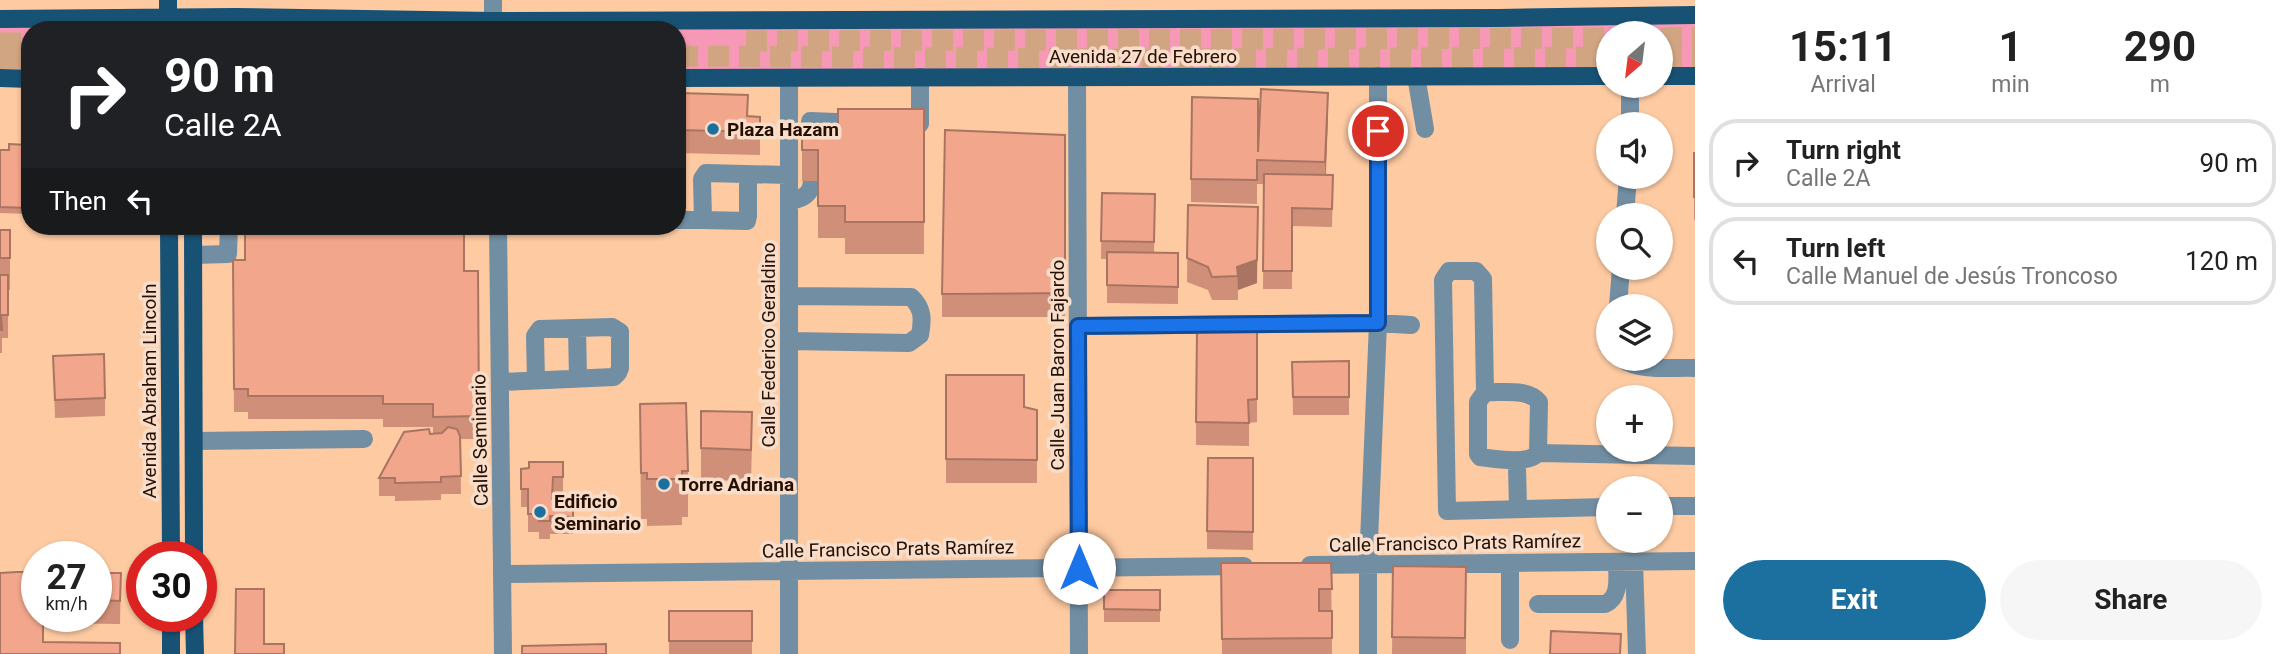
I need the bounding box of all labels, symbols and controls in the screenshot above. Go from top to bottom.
north arrow [1596,21,1673,98]
map controls [1596,21,1673,553]
text: 15:11 [1789,22,1897,71]
text: 1 [1998,22,2023,71]
text: 290 [2124,22,2196,71]
street label: Avenida 27 de Febrero [1049,45,1237,68]
text: 90 m [164,47,275,104]
icon: right [49,49,140,140]
text: Arrival [1810,71,1876,98]
text: min [1991,71,2030,98]
text: m [2150,71,2170,98]
pin [1348,101,1408,161]
text: Calle 2A [164,106,282,144]
icon: arrive [1359,112,1397,150]
button: sound [1596,112,1673,189]
place label: Plaza Hazam [727,118,839,141]
marker: Plaza Hazam [705,121,721,137]
text: Turn right [1786,135,1901,165]
icon: right [1727,144,1765,182]
text: 90 m [2200,148,2258,178]
text: Calle 2A [1786,165,1871,192]
icon: left [121,182,159,220]
text: Then [49,186,107,216]
button: search [1596,203,1673,280]
text: Turn left [1786,233,1885,263]
street label: Calle Federico Geraldino [757,242,780,448]
icon: left [1727,242,1765,280]
text: 120 m [2185,246,2258,276]
street label: Calle Juan Baron Fajardo [1046,260,1069,470]
text: Calle Manuel de Jesús Troncoso [1786,263,2118,290]
street label: Avenida Abraham Lincoln [138,284,161,498]
button: layers [1596,294,1673,371]
street label: Calle Seminario [467,374,493,506]
button: + [1596,385,1673,462]
place label: Torre Adriana [678,473,794,496]
marker: Torre Adriana [656,476,672,492]
button: − [1596,476,1673,553]
place label: Edificio Seminario [554,490,641,535]
marker: Edificio Seminario [532,504,548,520]
street label: Calle Francisco Prats Ramírez [1329,529,1581,557]
position arrow [1042,531,1116,605]
street label: Calle Francisco Prats Ramírez [762,535,1014,563]
speed limit sign: 30 [126,541,217,632]
text: 27 [46,557,87,598]
button: Exit [1723,560,1986,640]
button: Share [2000,560,2262,640]
text: km/h [45,593,88,614]

